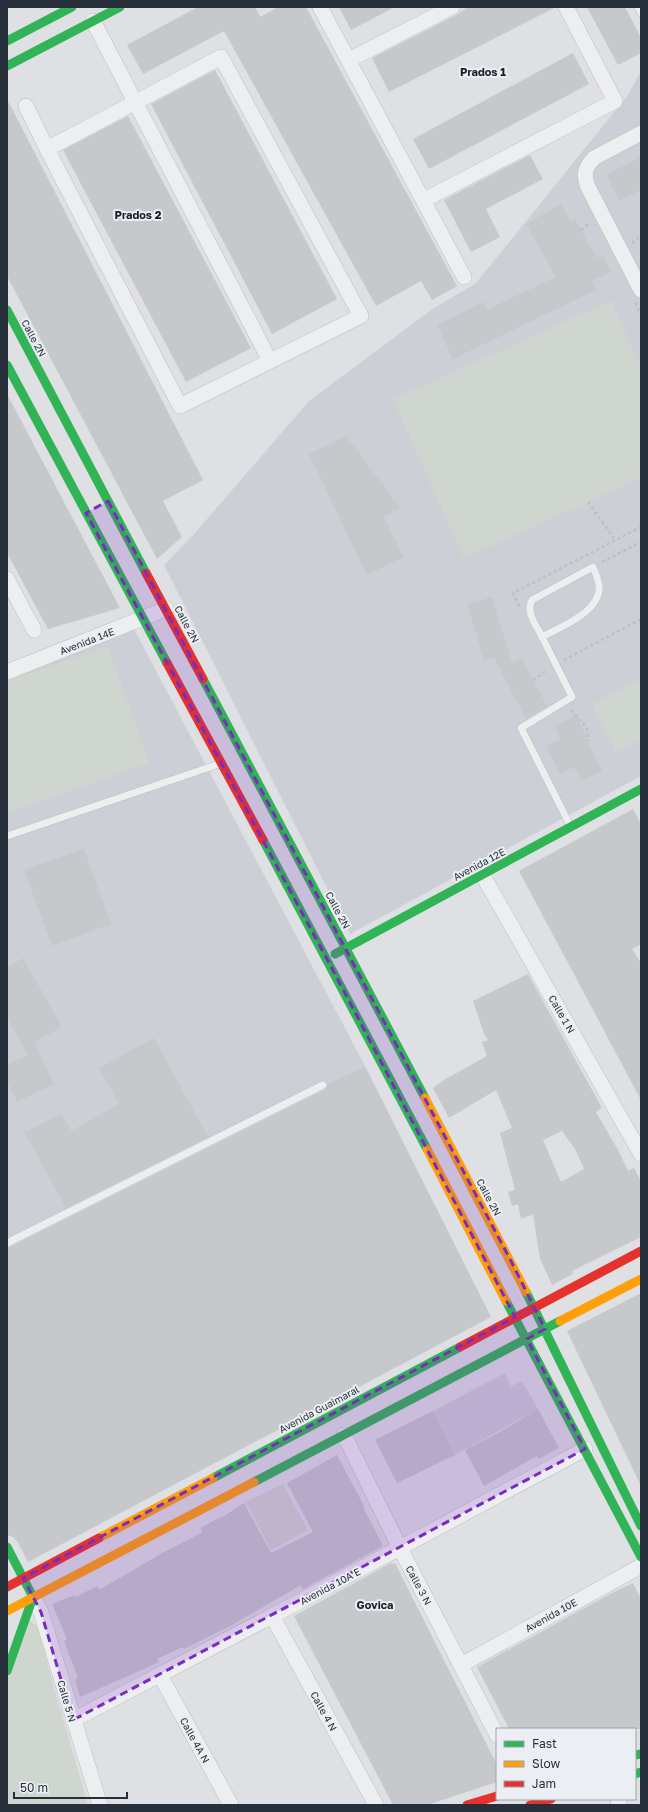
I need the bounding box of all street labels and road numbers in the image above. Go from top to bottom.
street label: Calle 2N [19,317,49,359]
street label: Calle 2N [172,603,202,645]
street label: Avenida 14E [58,625,116,657]
street label: Avenida 12E [451,845,507,883]
street label: Calle 2N [323,889,353,931]
street label: Calle 1 N [546,993,578,1035]
street label: Calle 2N [474,1176,504,1218]
street label: Avenida Guaimaral [277,1383,361,1435]
street label: Calle 3 N [404,1563,434,1607]
street label: Avenida 10A E [298,1565,362,1607]
street label: Avenida 10E [523,1596,579,1634]
street label: Calle 5 N [55,1679,79,1723]
street label: Calle 4 N [308,1689,340,1733]
street label: Calle 4A N [178,1715,212,1765]

